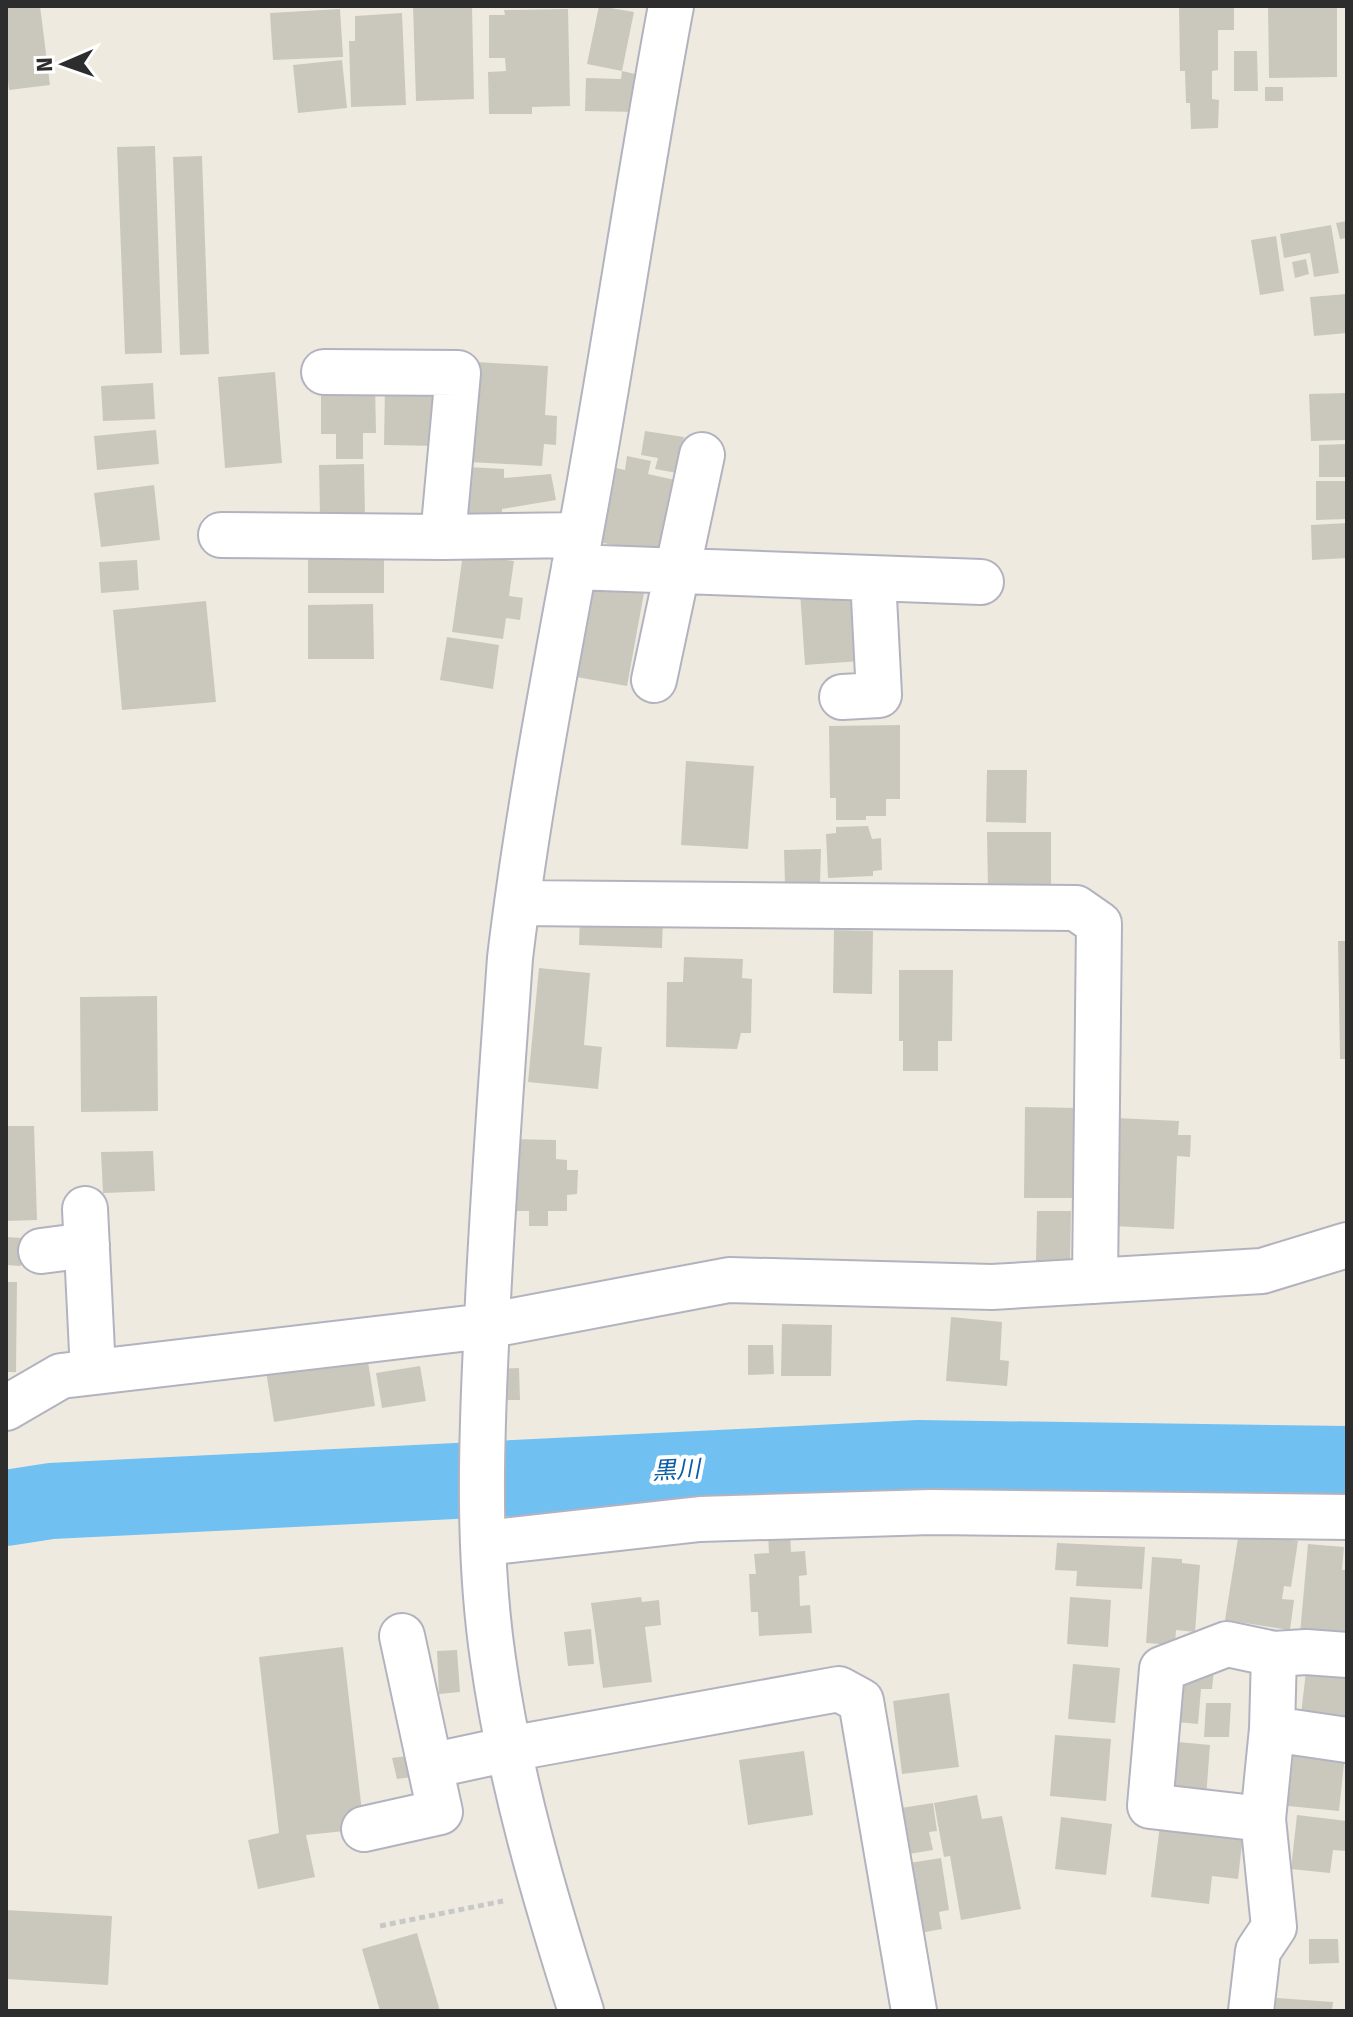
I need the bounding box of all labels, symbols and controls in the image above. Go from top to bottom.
north arrow [24,24,104,104]
text: N [31,57,58,72]
water label: 黒川 [651,1455,704,1485]

